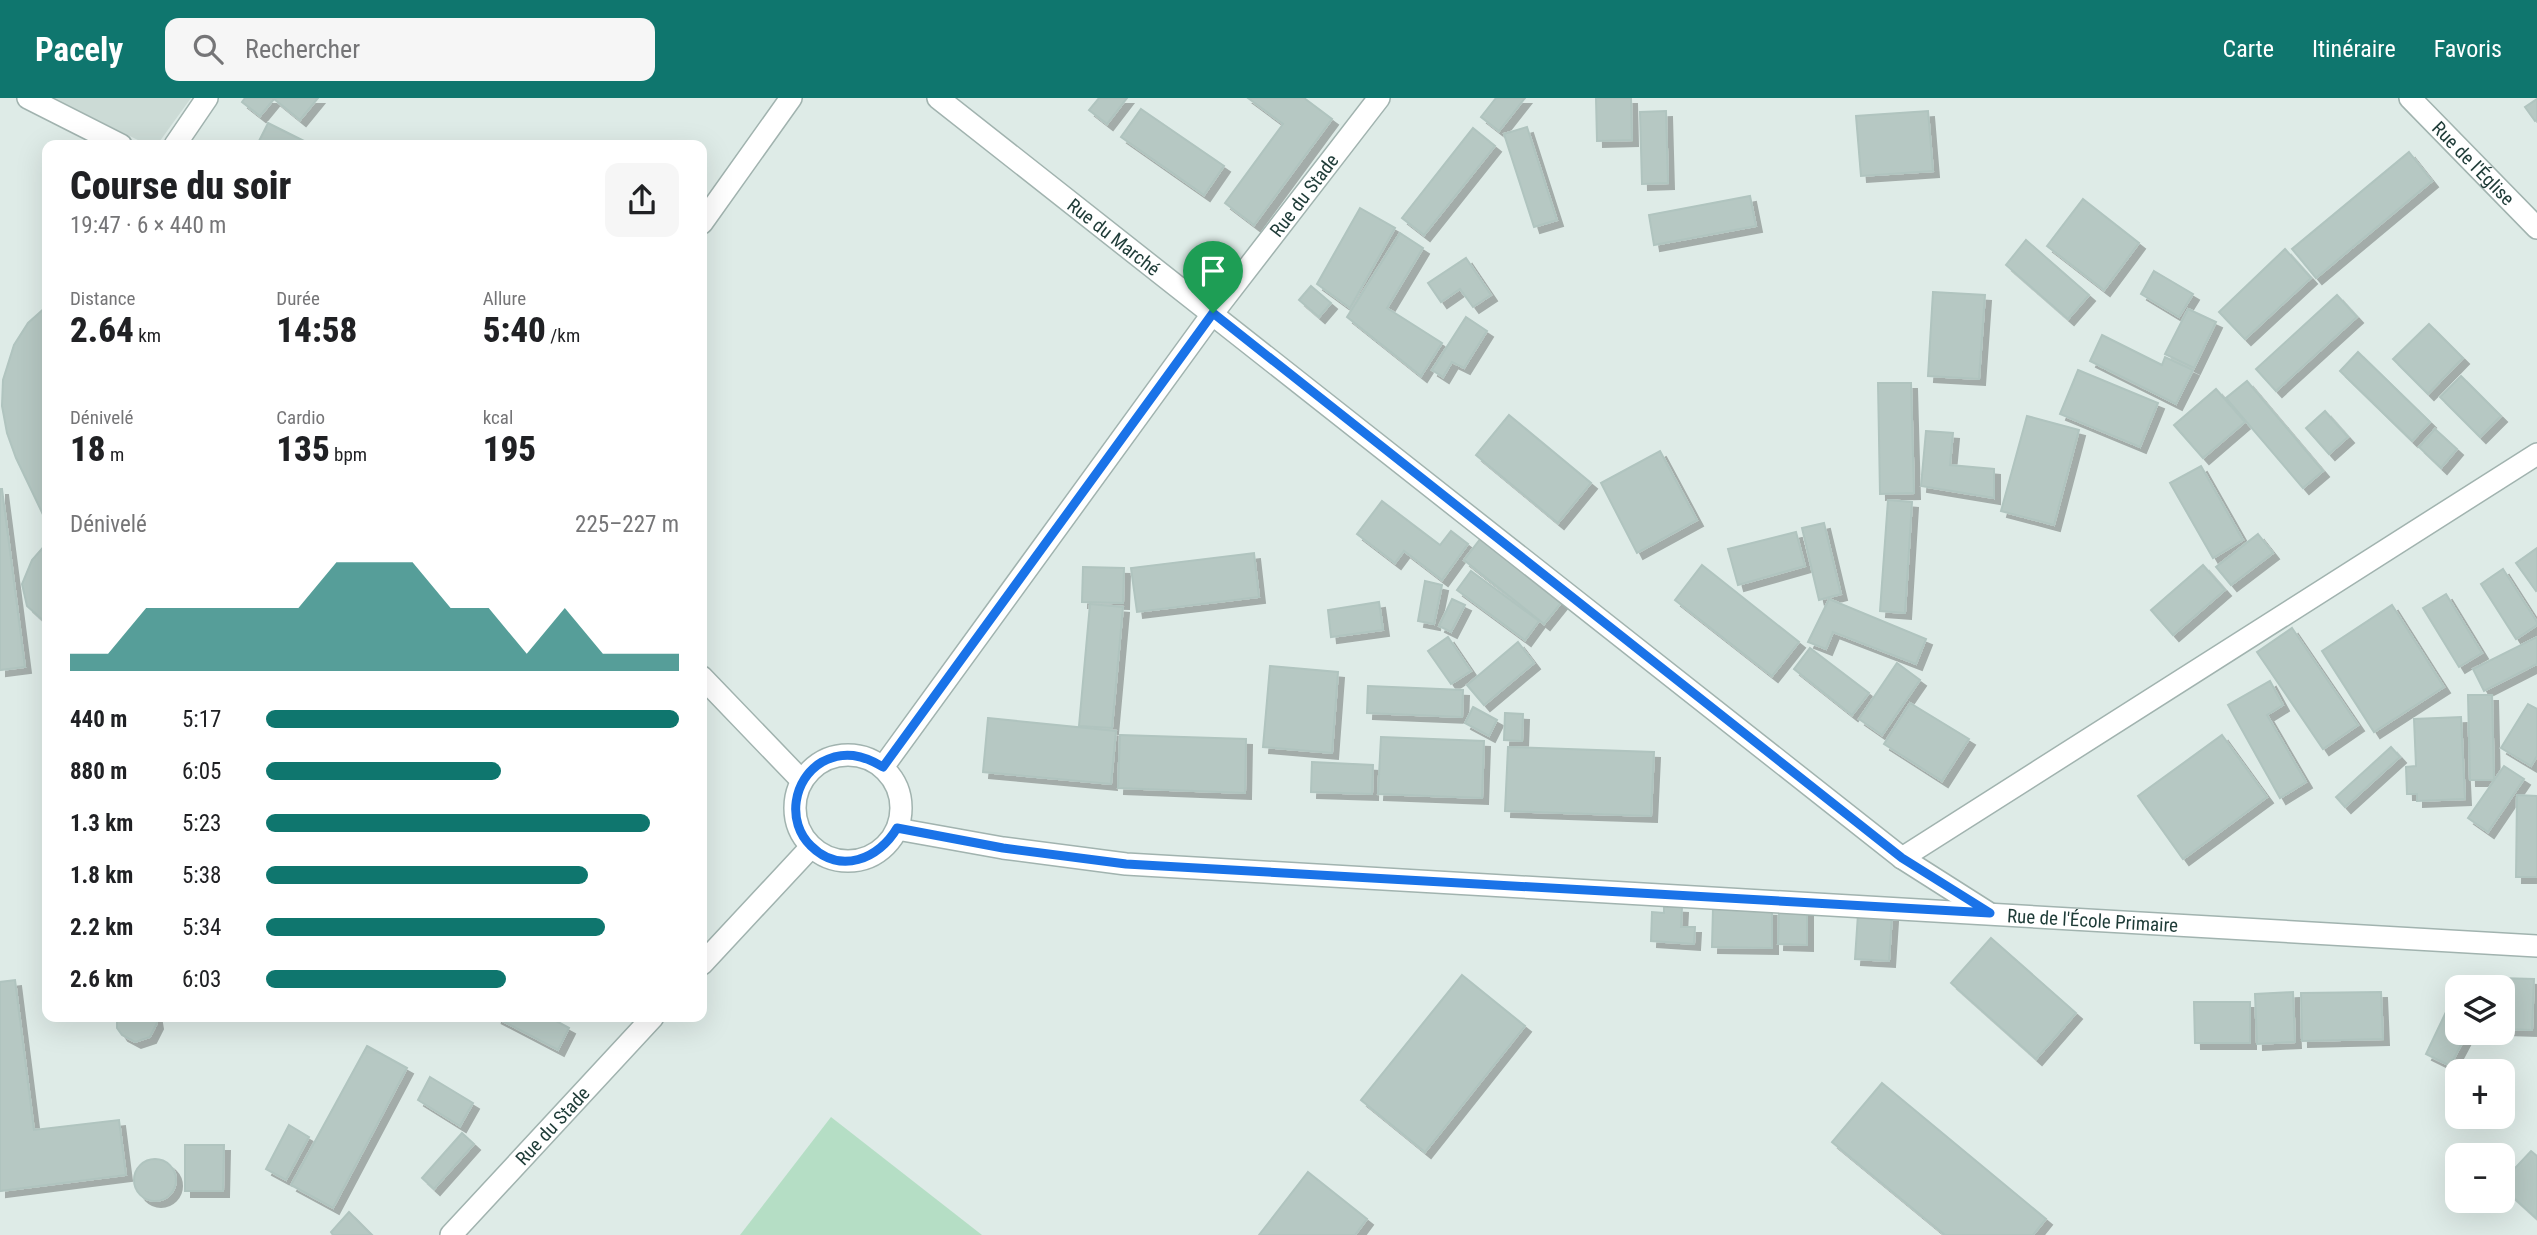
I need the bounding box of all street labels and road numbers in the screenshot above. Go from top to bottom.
street label: Rue de l'Église [2428,116,2520,210]
street label: Rue du Stade [1265,149,1343,241]
street label: Rue du Marché [1063,193,1165,280]
street label: Rue de l'École Primaire [2006,904,2179,937]
street label: Rue du Stade [510,1082,594,1170]

